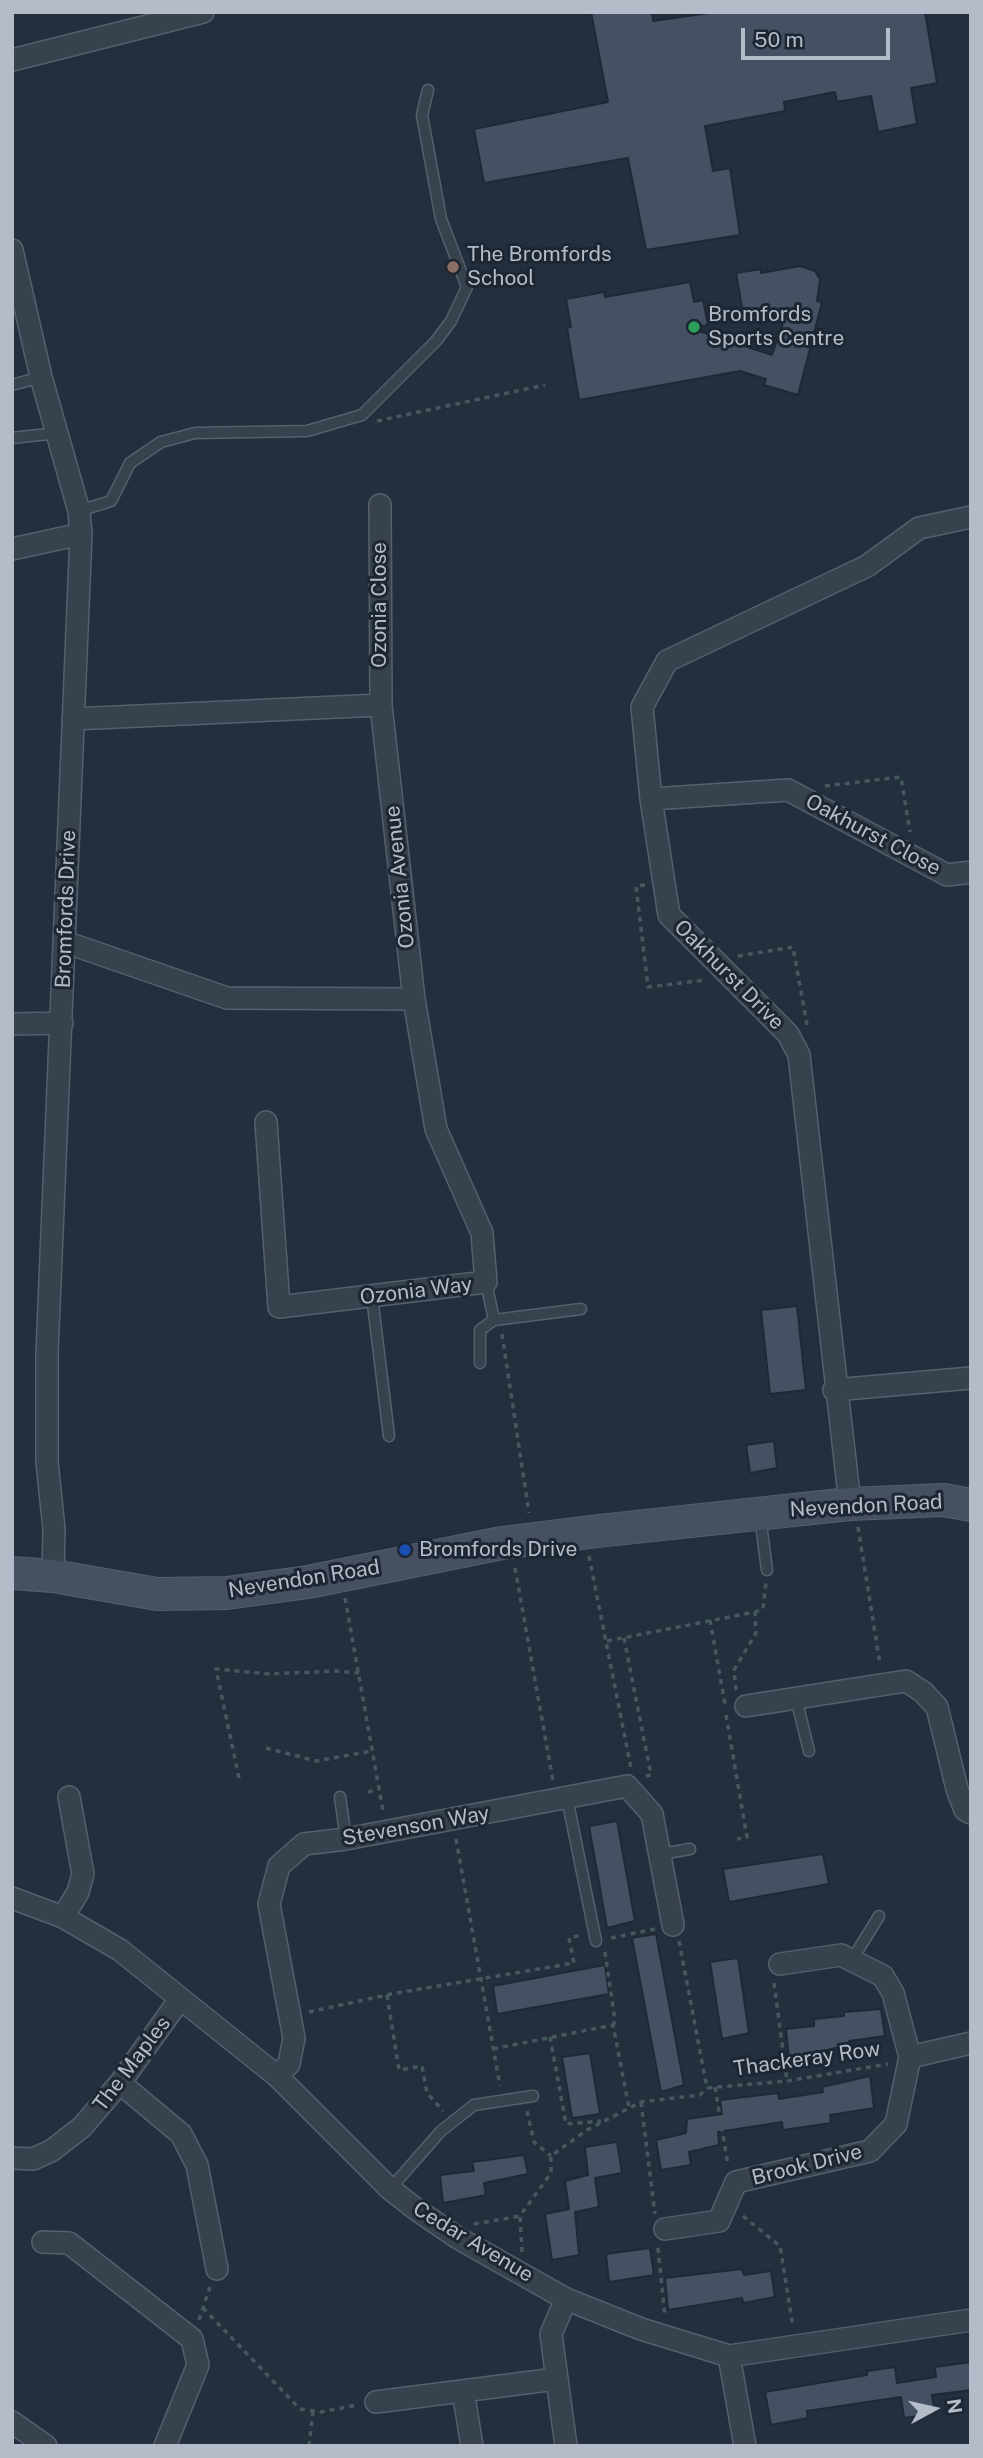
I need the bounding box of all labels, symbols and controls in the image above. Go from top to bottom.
scale bar [745,14,894,58]
text: 50 m [754,27,804,52]
place label: The Bromfords School [467,242,612,292]
marker: The Bromfords School [445,259,461,275]
place label: Bromfords Sports Centre [708,302,844,352]
marker: Bromfords Sports Centre [686,319,702,335]
street label: Ozonia Close [367,542,393,668]
street label: Oakhurst Close [801,789,945,881]
street label: Ozonia Avenue [380,804,420,950]
street label: Bromfords Drive [51,829,81,989]
street label: Oakhurst Drive [669,915,789,1035]
street label: Ozonia Way [358,1272,474,1310]
street label: Nevendon Road [789,1489,943,1523]
place label: Bromfords Drive [419,1537,577,1563]
marker: Bromfords Drive [397,1542,413,1558]
street label: Nevendon Road [226,1555,382,1603]
street label: Stevenson Way [341,1801,491,1851]
street label: The Maples [88,2011,176,2117]
street label: Thackeray Row [732,2036,882,2082]
street label: Brook Drive [749,2139,865,2191]
street label: Cedar Avenue [408,2196,538,2288]
north arrow [899,2374,969,2444]
text: N [943,2397,967,2415]

